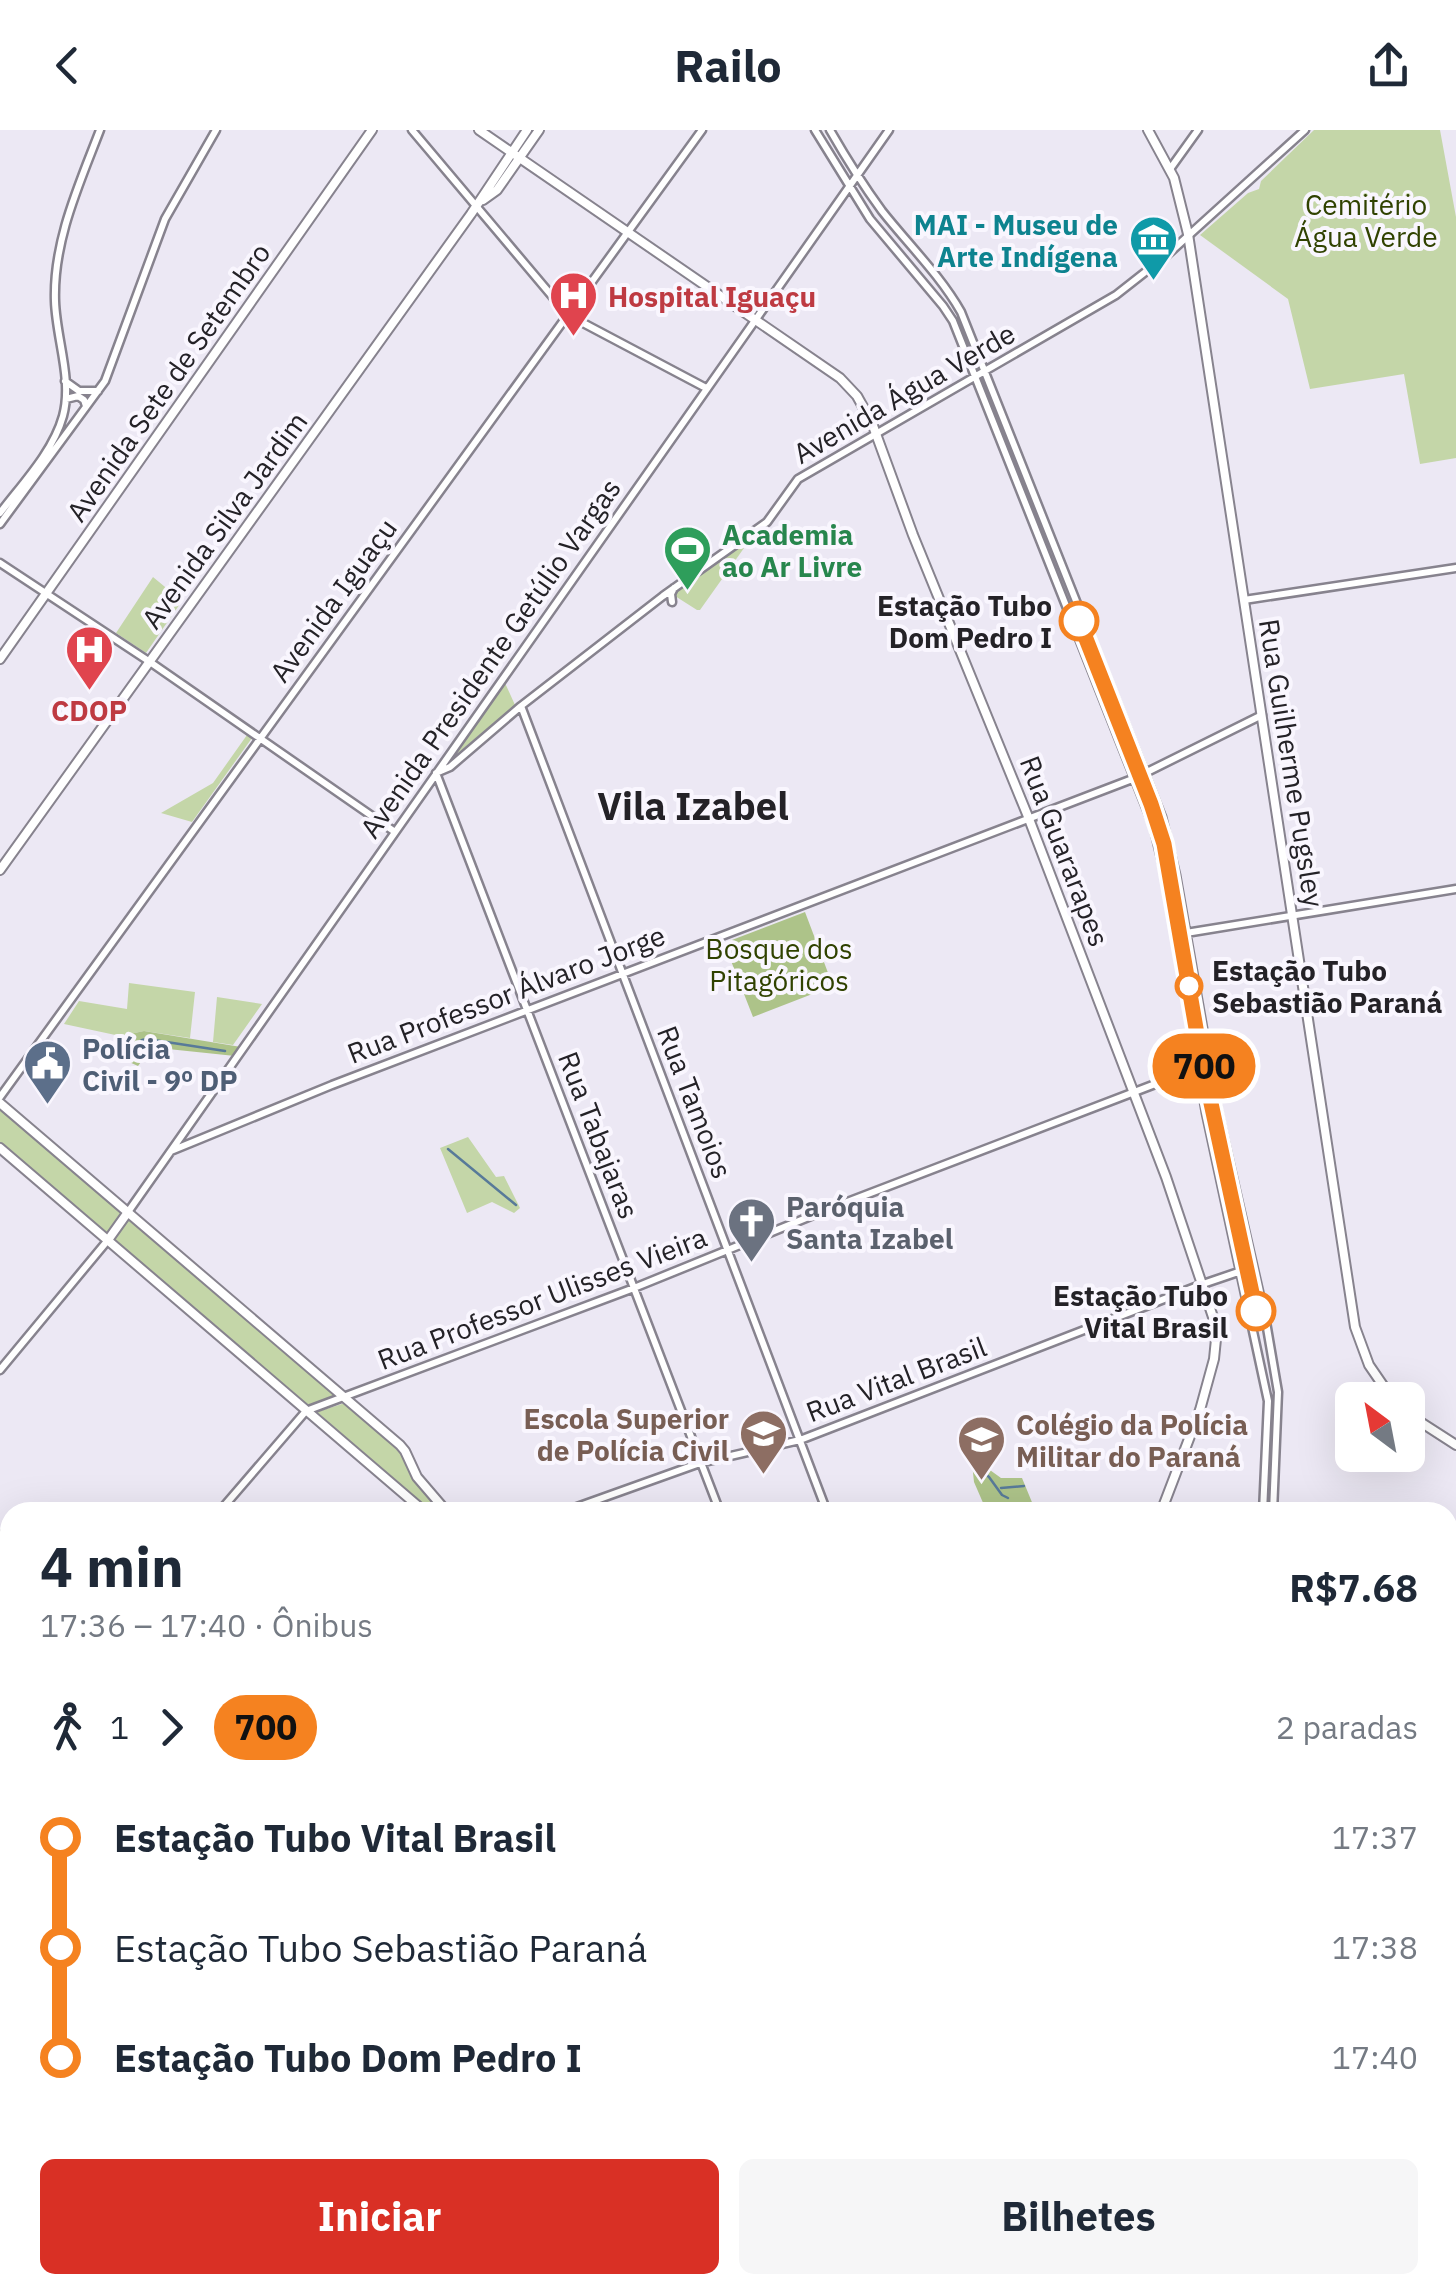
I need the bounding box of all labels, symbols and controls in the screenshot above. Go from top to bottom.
text: Railo [674,36,782,94]
icon: back [40,38,95,93]
icon: share [1361,38,1416,93]
park label: Cemitério Água Verde [1294,186,1438,255]
place label: MAI - Museu de Arte Indígena [914,206,1118,275]
museum icon: MAI - Museu de Arte Indígena [1127,214,1179,282]
street label: Avenida Sete de Setembro [58,235,278,529]
hospital icon: Hospital Iguaçu [547,270,599,338]
place label: Hospital Iguaçu [608,278,816,315]
street label: Avenida Água Verde [786,314,1022,472]
street label: Avenida Silva Jardim [133,404,315,636]
street label: Avenida Presidente Getúlio Vargas [351,471,629,845]
street label: Avenida Iguaçu [261,511,405,689]
place label: Academia ao Ar Livre [722,516,862,585]
sports icon: Academia ao Ar Livre [661,524,713,592]
place label: Estação Tubo Dom Pedro I [877,587,1052,656]
marker: Estação Tubo Dom Pedro I [1060,602,1098,640]
street label: Rua Guilherme Pugsley [1251,616,1333,910]
hospital icon: CDOP [63,624,115,692]
place label: CDOP [51,692,127,729]
street label: Rua Guararapes [1012,750,1118,952]
district label: Vila Izabel [597,781,789,830]
street label: Rua Professor Álvaro Jorge [342,916,670,1072]
park label: Bosque dos Pitagóricos [705,930,853,999]
place label: Estação Tubo Sebastião Paraná [1212,952,1443,1021]
marker: Estação Tubo Sebastião Paraná [1176,973,1202,999]
street label: Rua Tamoios [649,1020,741,1184]
place label: Polícia Civil - 9º DP [82,1030,238,1099]
line badge: 700 [1146,1034,1262,1098]
public building icon: Polícia Civil - 9º DP [21,1038,73,1106]
text: 700 [1172,1043,1236,1089]
street label: Rua Tabajaras [550,1046,648,1224]
place label: Paróquia Santa Izabel [786,1188,953,1257]
church icon: Paróquia Santa Izabel [725,1196,777,1264]
street label: Rua Professor Ulisses Vieira [372,1218,712,1378]
place label: Estação Tubo Vital Brasil [1053,1277,1228,1346]
marker: Estação Tubo Vital Brasil [1237,1292,1275,1330]
street label: Rua Vital Brasil [801,1328,991,1430]
north arrow [1335,1382,1425,1472]
map controls [1335,1382,1425,1472]
place label: Escola Superior de Polícia Civil [523,1400,729,1469]
place label: Colégio da Polícia Militar do Paraná [1016,1406,1248,1475]
school or university icon: Escola Superior de Polícia Civil [738,1408,790,1476]
school or university icon: Colégio da Polícia Militar do Paraná [955,1414,1007,1482]
text: 4 min [40,1531,184,1602]
text: R$7.68 [1289,1563,1418,1612]
text: 17:36 – 17:40 · Ônibus [40,1604,373,1646]
icon: walk [40,1700,95,1755]
icon: forward [144,1700,199,1755]
text: 700 [234,1704,297,1750]
text: 1 [110,1706,129,1748]
text: 2 paradas [1276,1706,1418,1748]
text: Estação Tubo Vital Brasil [114,1813,556,1862]
text: 17:37 [1332,1816,1418,1858]
text: Estação Tubo Sebastião Paraná [114,1923,647,1972]
text: 17:38 [1332,1926,1418,1968]
text: Estação Tubo Dom Pedro I [114,2033,582,2082]
text: 17:40 [1332,2036,1418,2078]
button: Iniciar [40,2159,719,2274]
button: Bilhetes [739,2159,1418,2274]

